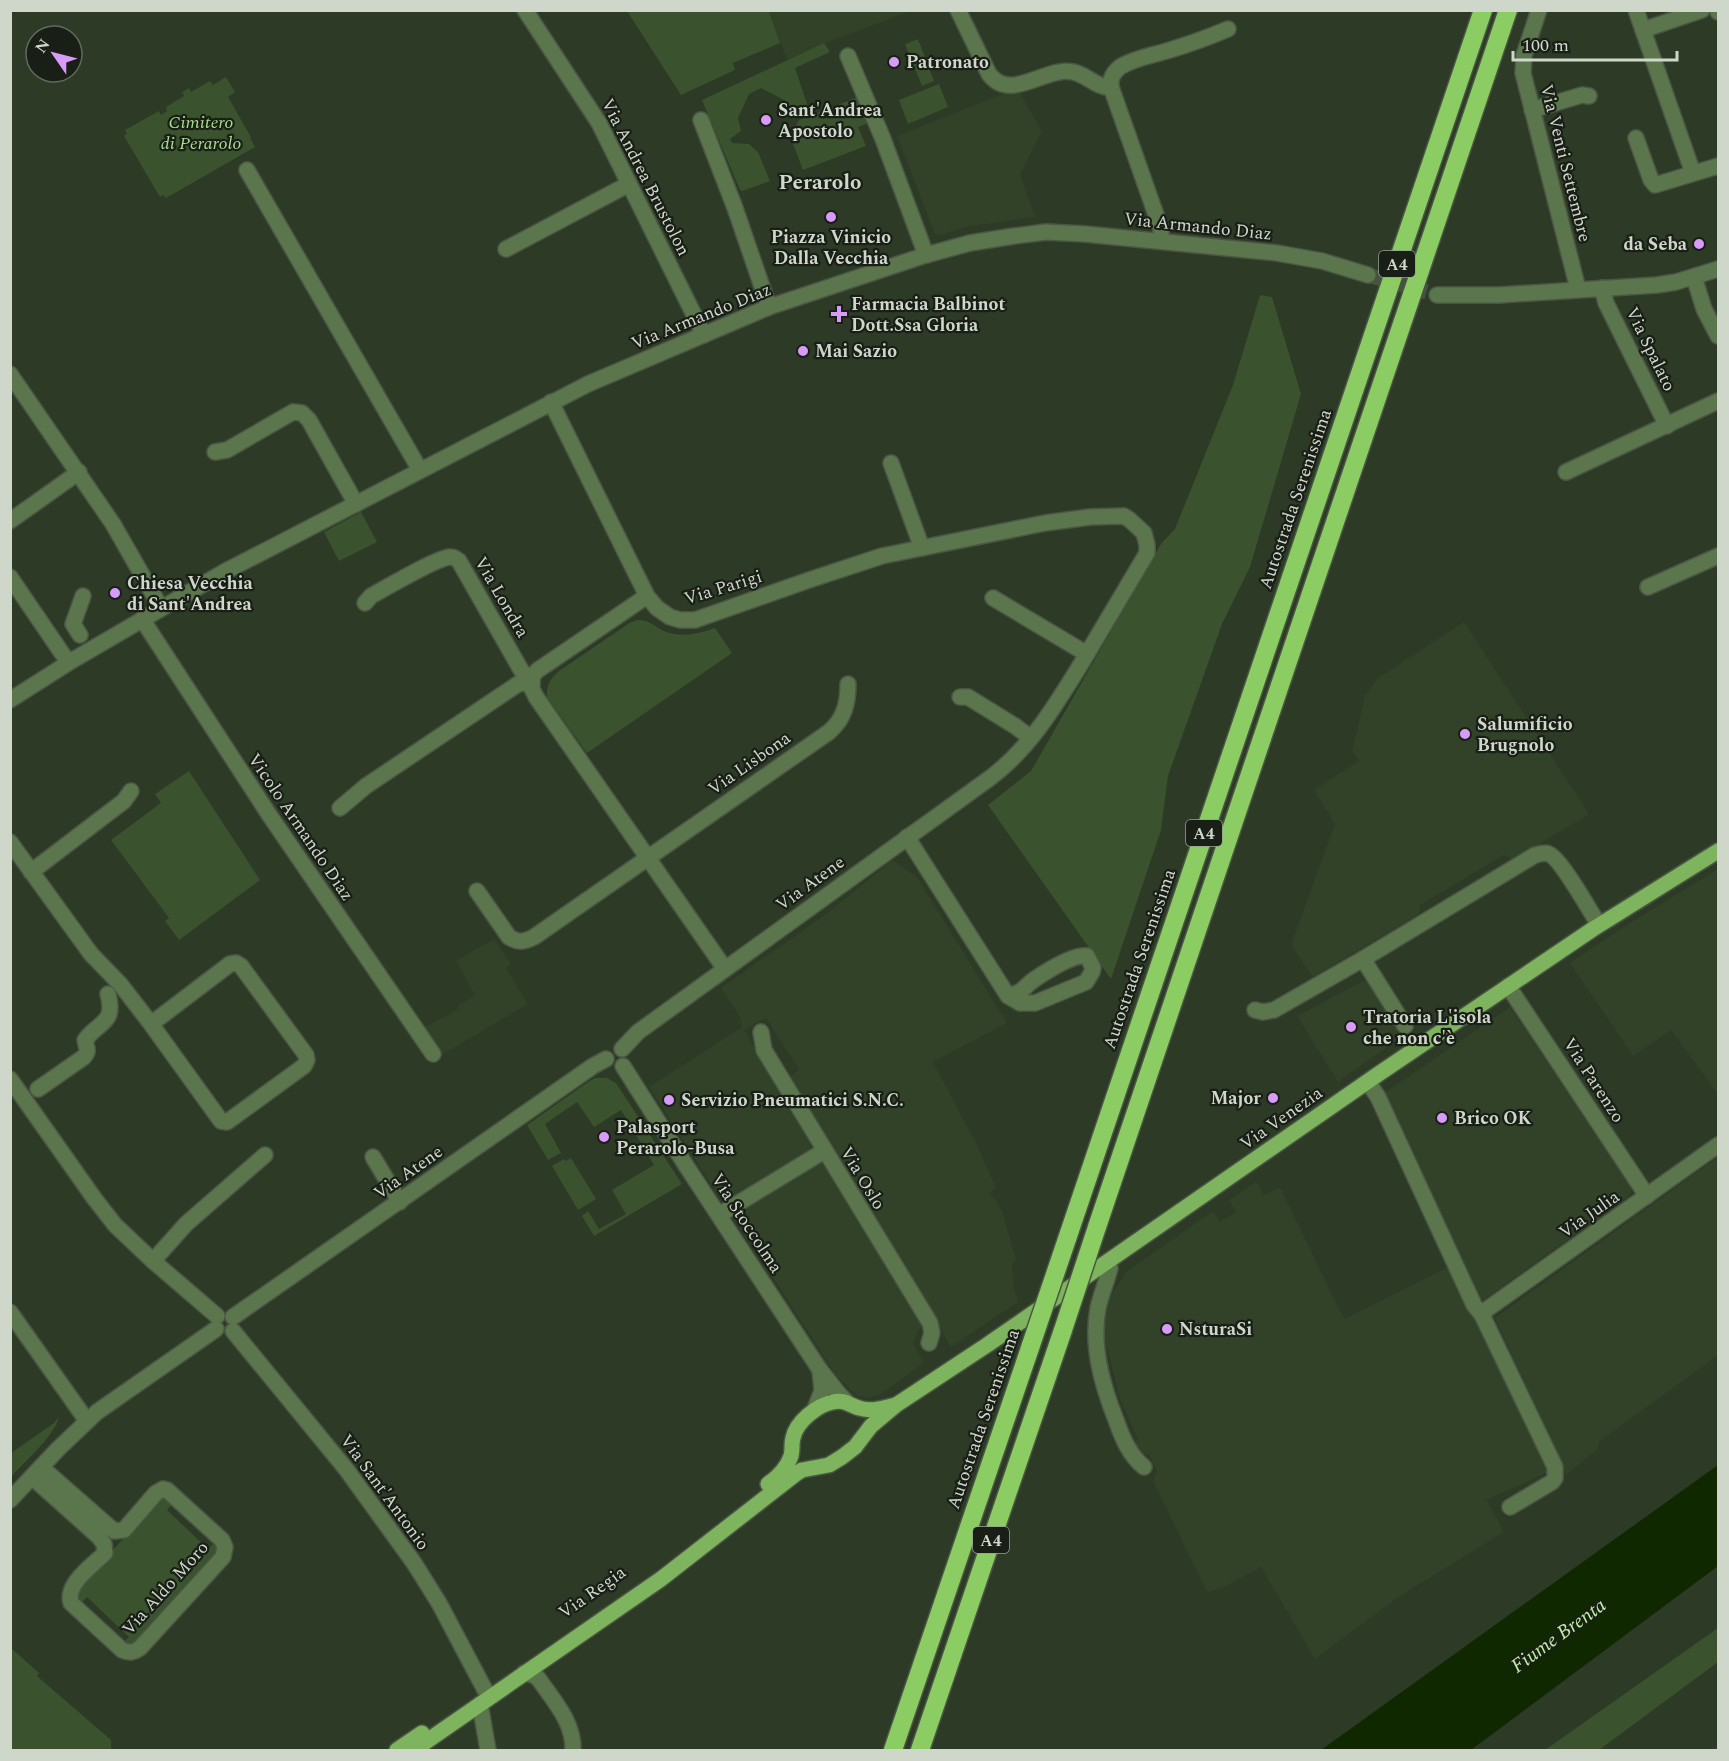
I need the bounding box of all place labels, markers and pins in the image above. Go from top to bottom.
place label: Patronato [906,49,989,76]
marker: Patronato [887,55,901,69]
place label: Sant'Andrea Apostolo [778,97,882,145]
marker: Sant'Andrea Apostolo [759,113,773,127]
marker: Piazza Vinicio Dalla Vecchia [824,210,838,224]
place label: Piazza Vinicio Dalla Vecchia [771,224,891,272]
place label: da Seba [1624,231,1688,258]
marker: da Seba [1692,237,1706,251]
place label: Farmacia Balbinot Dott.Ssa Gloria [851,291,1005,339]
marker: Farmacia Balbinot Dott.Ssa Gloria [832,307,846,321]
place label: Mai Sazio [815,338,897,365]
marker: Mai Sazio [796,344,810,358]
place label: Chiesa Vecchia di Sant'Andrea [127,570,254,618]
marker: Chiesa Vecchia di Sant'Andrea [108,586,122,600]
place label: Salumificio Brugnolo [1477,711,1573,759]
marker: Salumificio Brugnolo [1458,727,1472,741]
place label: Tratoria L'isola che non c'è [1363,1004,1492,1052]
marker: Tratoria L'isola che non c'è [1344,1020,1358,1034]
place label: Major [1210,1085,1261,1112]
place label: Servizio Pneumatici S.N.C. [681,1087,904,1114]
marker: Major [1266,1091,1280,1105]
marker: Servizio Pneumatici S.N.C. [662,1093,676,1107]
place label: Brico OK [1454,1105,1532,1132]
marker: Brico OK [1435,1111,1449,1125]
place label: Palasport Perarolo-Busa [616,1114,735,1162]
marker: Palasport Perarolo-Busa [597,1130,611,1144]
place label: NsturaSi [1179,1316,1252,1343]
marker: NsturaSi [1160,1322,1174,1336]

